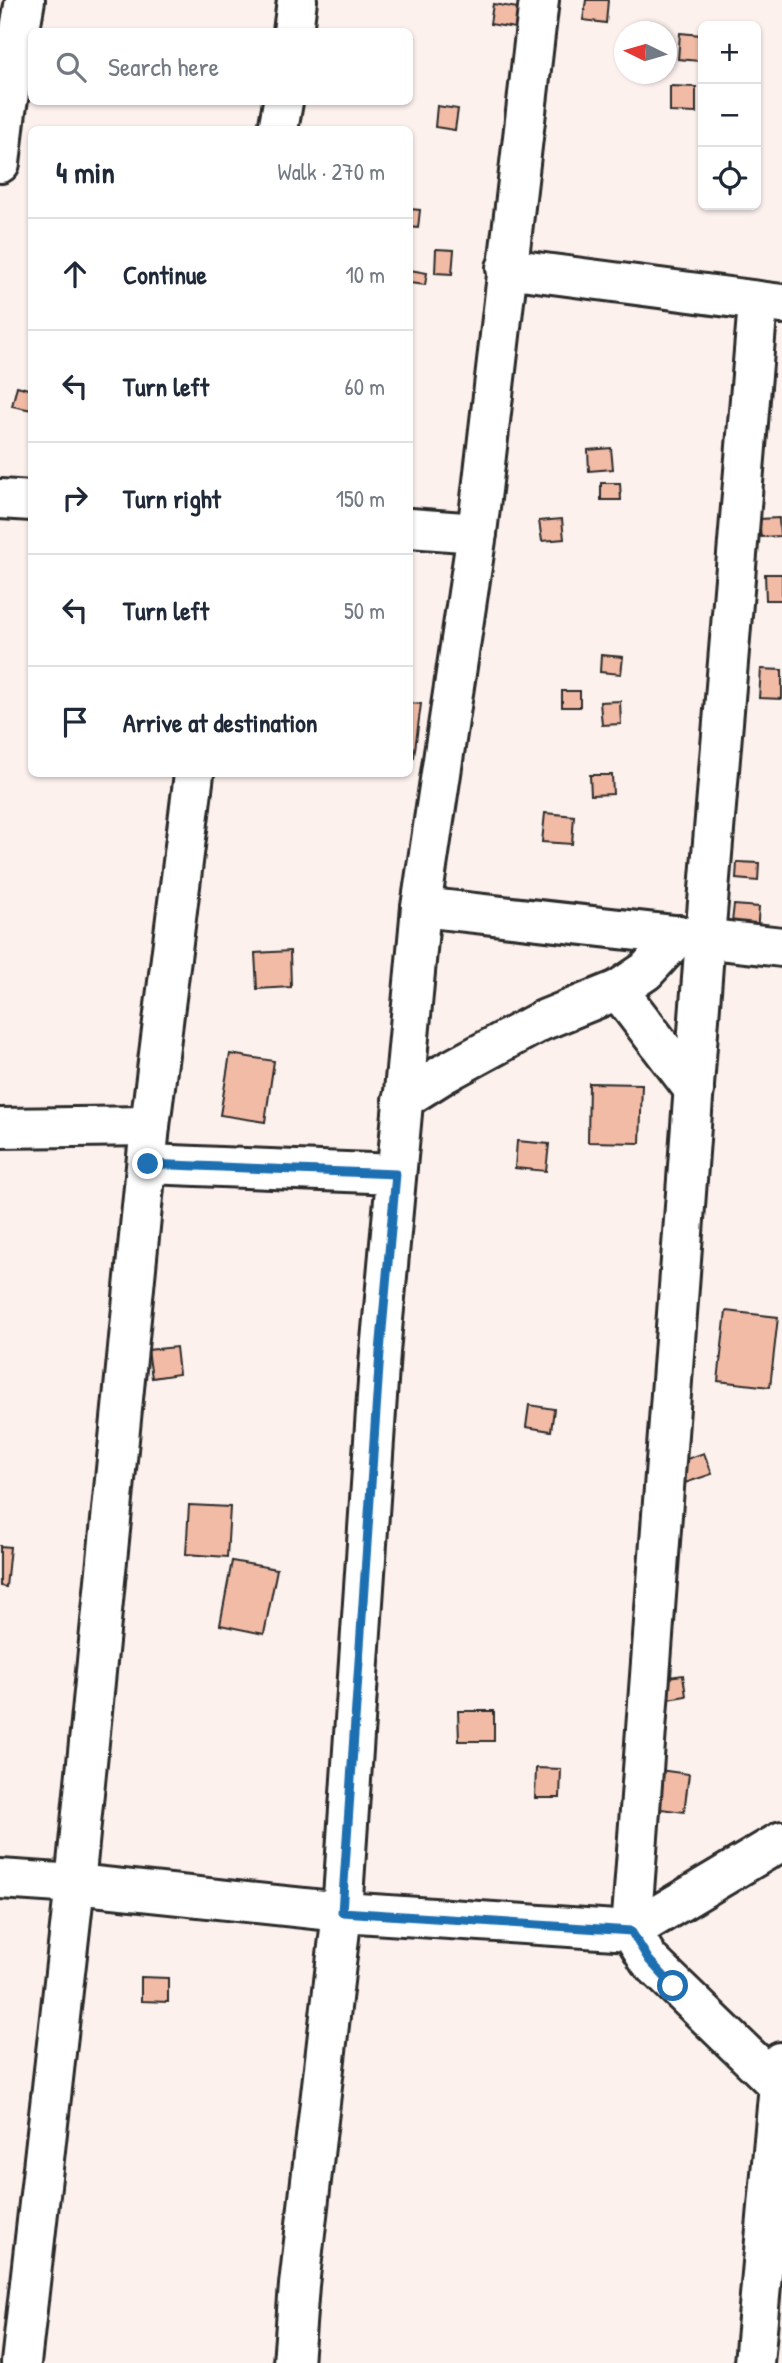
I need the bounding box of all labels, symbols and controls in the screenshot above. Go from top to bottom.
north arrow [614,21,677,84]
map controls [698,21,761,210]
button: + [698,21,761,84]
search box [28,28,413,105]
icon: search [52,48,90,86]
text: Search here [108,49,219,84]
button: − [698,84,761,147]
button: locate [698,147,761,210]
text: 4 min [56,152,115,192]
text: Walk · 270 m [278,156,385,187]
icon: ahead [56,255,94,293]
text: Continue [123,257,207,292]
text: 10 m [345,259,385,290]
icon: left [56,367,94,405]
text: Turn left [123,369,209,404]
text: 60 m [345,371,385,402]
icon: right [56,479,94,517]
text: Turn right [123,481,221,516]
text: 150 m [336,483,385,514]
icon: left [56,591,94,629]
text: Turn left [123,593,209,628]
text: 50 m [344,595,385,626]
icon: arrive [56,703,94,741]
text: Arrive at destination [123,705,318,740]
route end [132,1148,163,1179]
route start [657,1970,688,2001]

